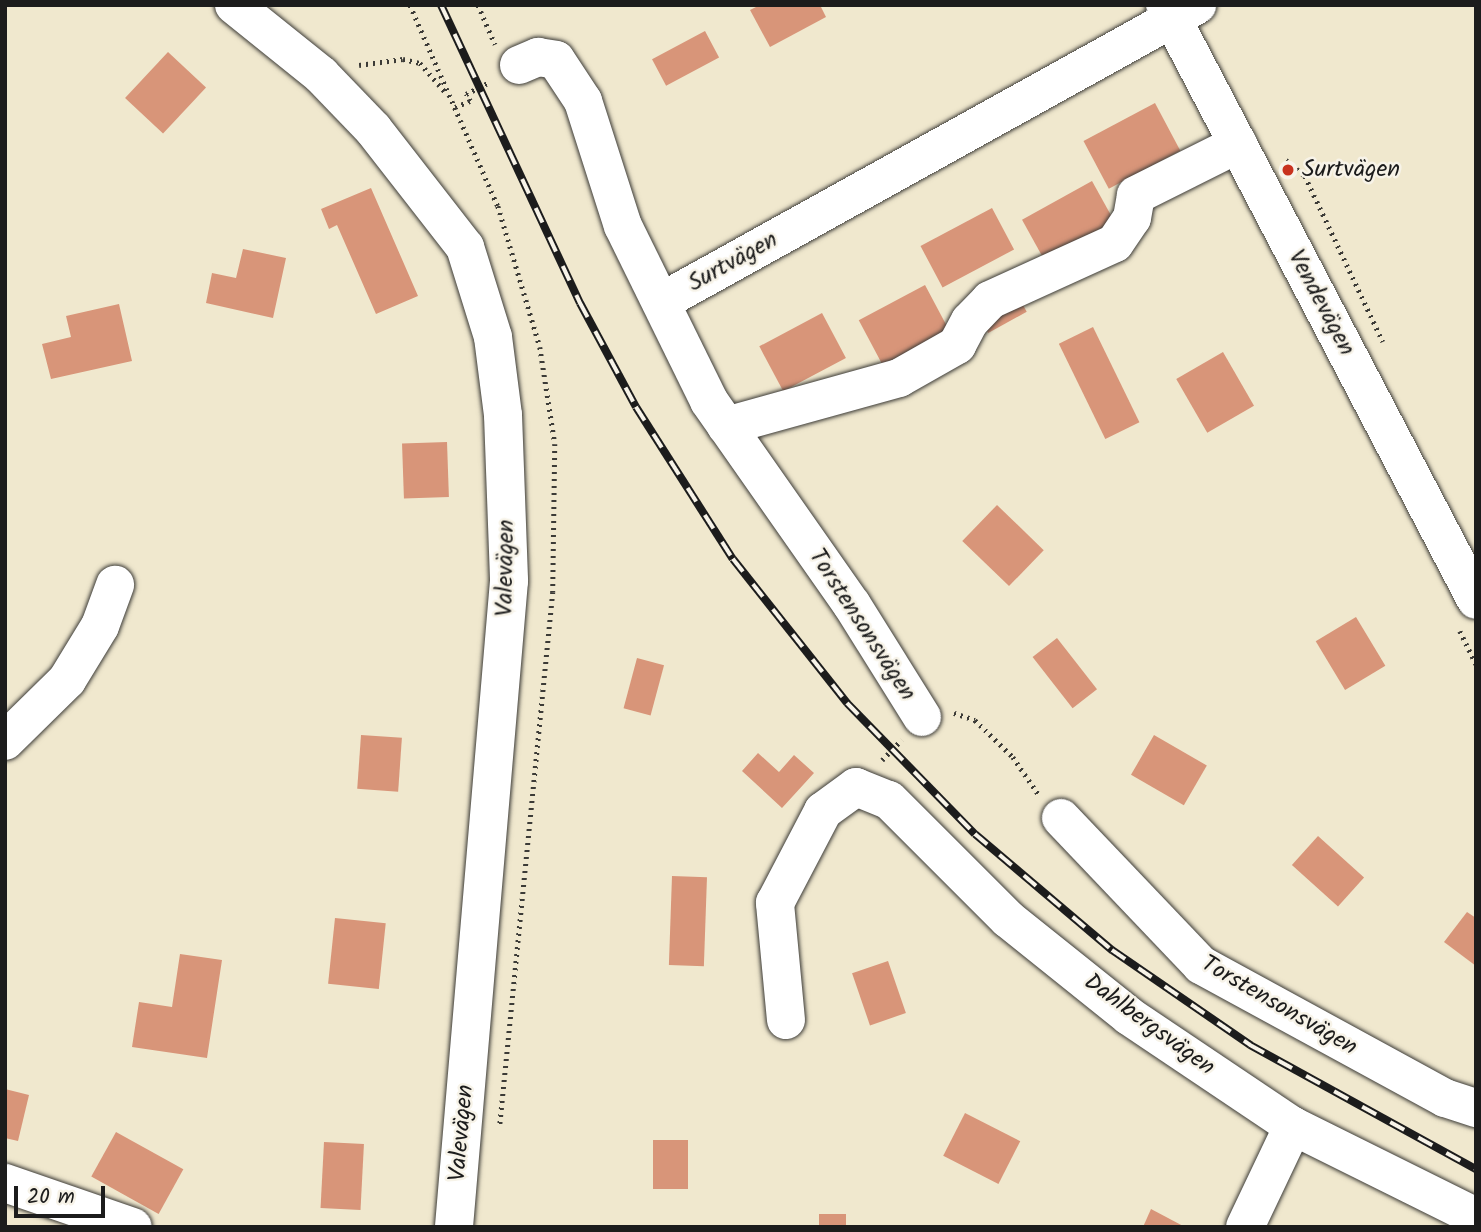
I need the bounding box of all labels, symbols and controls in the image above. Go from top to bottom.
place label: Surtvägen [1302,156,1400,184]
marker: Surtvägen [1280,162,1296,178]
street label: Surtvägen [683,226,783,298]
street label: Vendevägen [1281,245,1361,361]
street label: Valevägen [491,519,521,617]
street label: Torstensonsvägen [802,544,922,706]
street label: Torstensonsvägen [1196,950,1362,1062]
street label: Dahlbergsvägen [1078,968,1220,1082]
street label: Valevägen [443,1083,481,1183]
scale bar [18,1172,108,1216]
text: 20 m [27,1181,75,1214]

